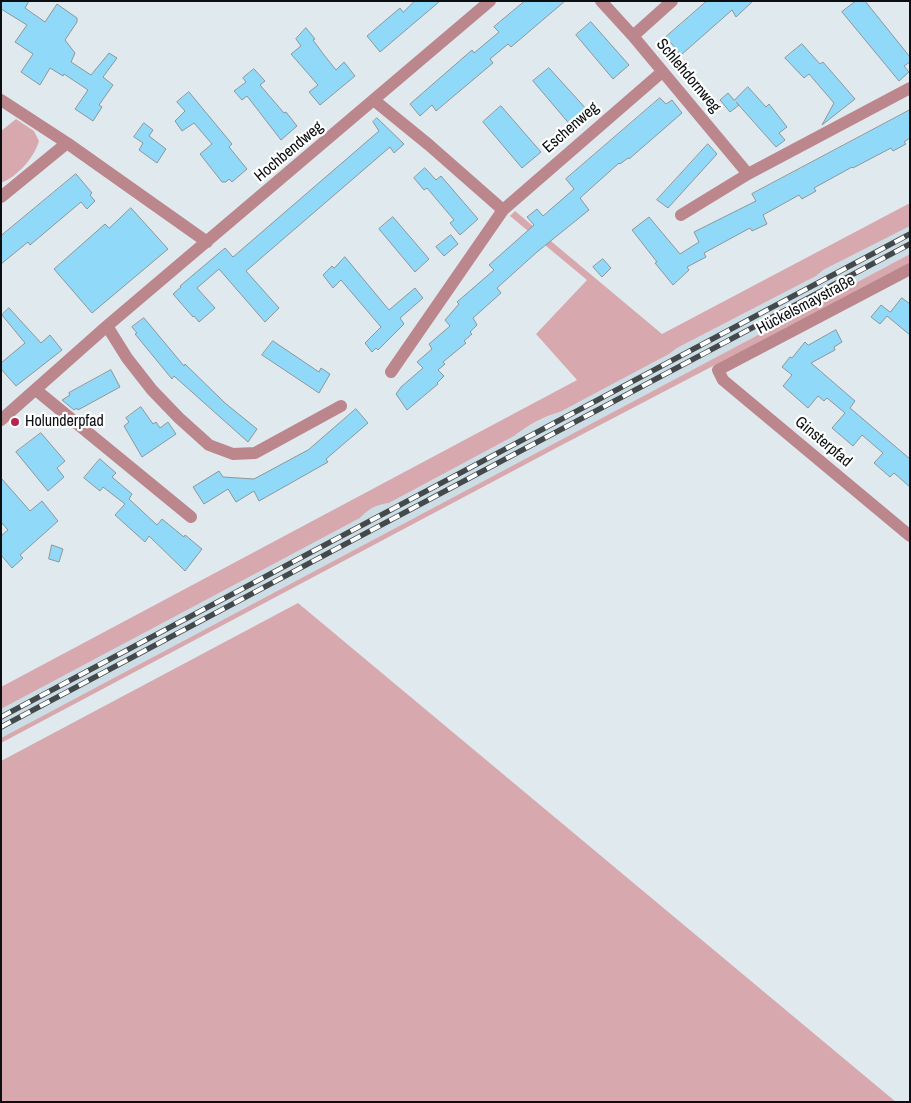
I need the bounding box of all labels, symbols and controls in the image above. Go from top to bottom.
street label: Schlehdornweg [652,35,724,117]
street label: Eschenweg [539,99,603,157]
street label: Hochbendweg [251,118,327,186]
street label: Hückelsmaystraße [754,271,858,339]
place label: Holunderpfad [25,412,104,432]
street label: Ginsterpfad [791,413,855,471]
marker: Holunderpfad [9,416,21,428]

